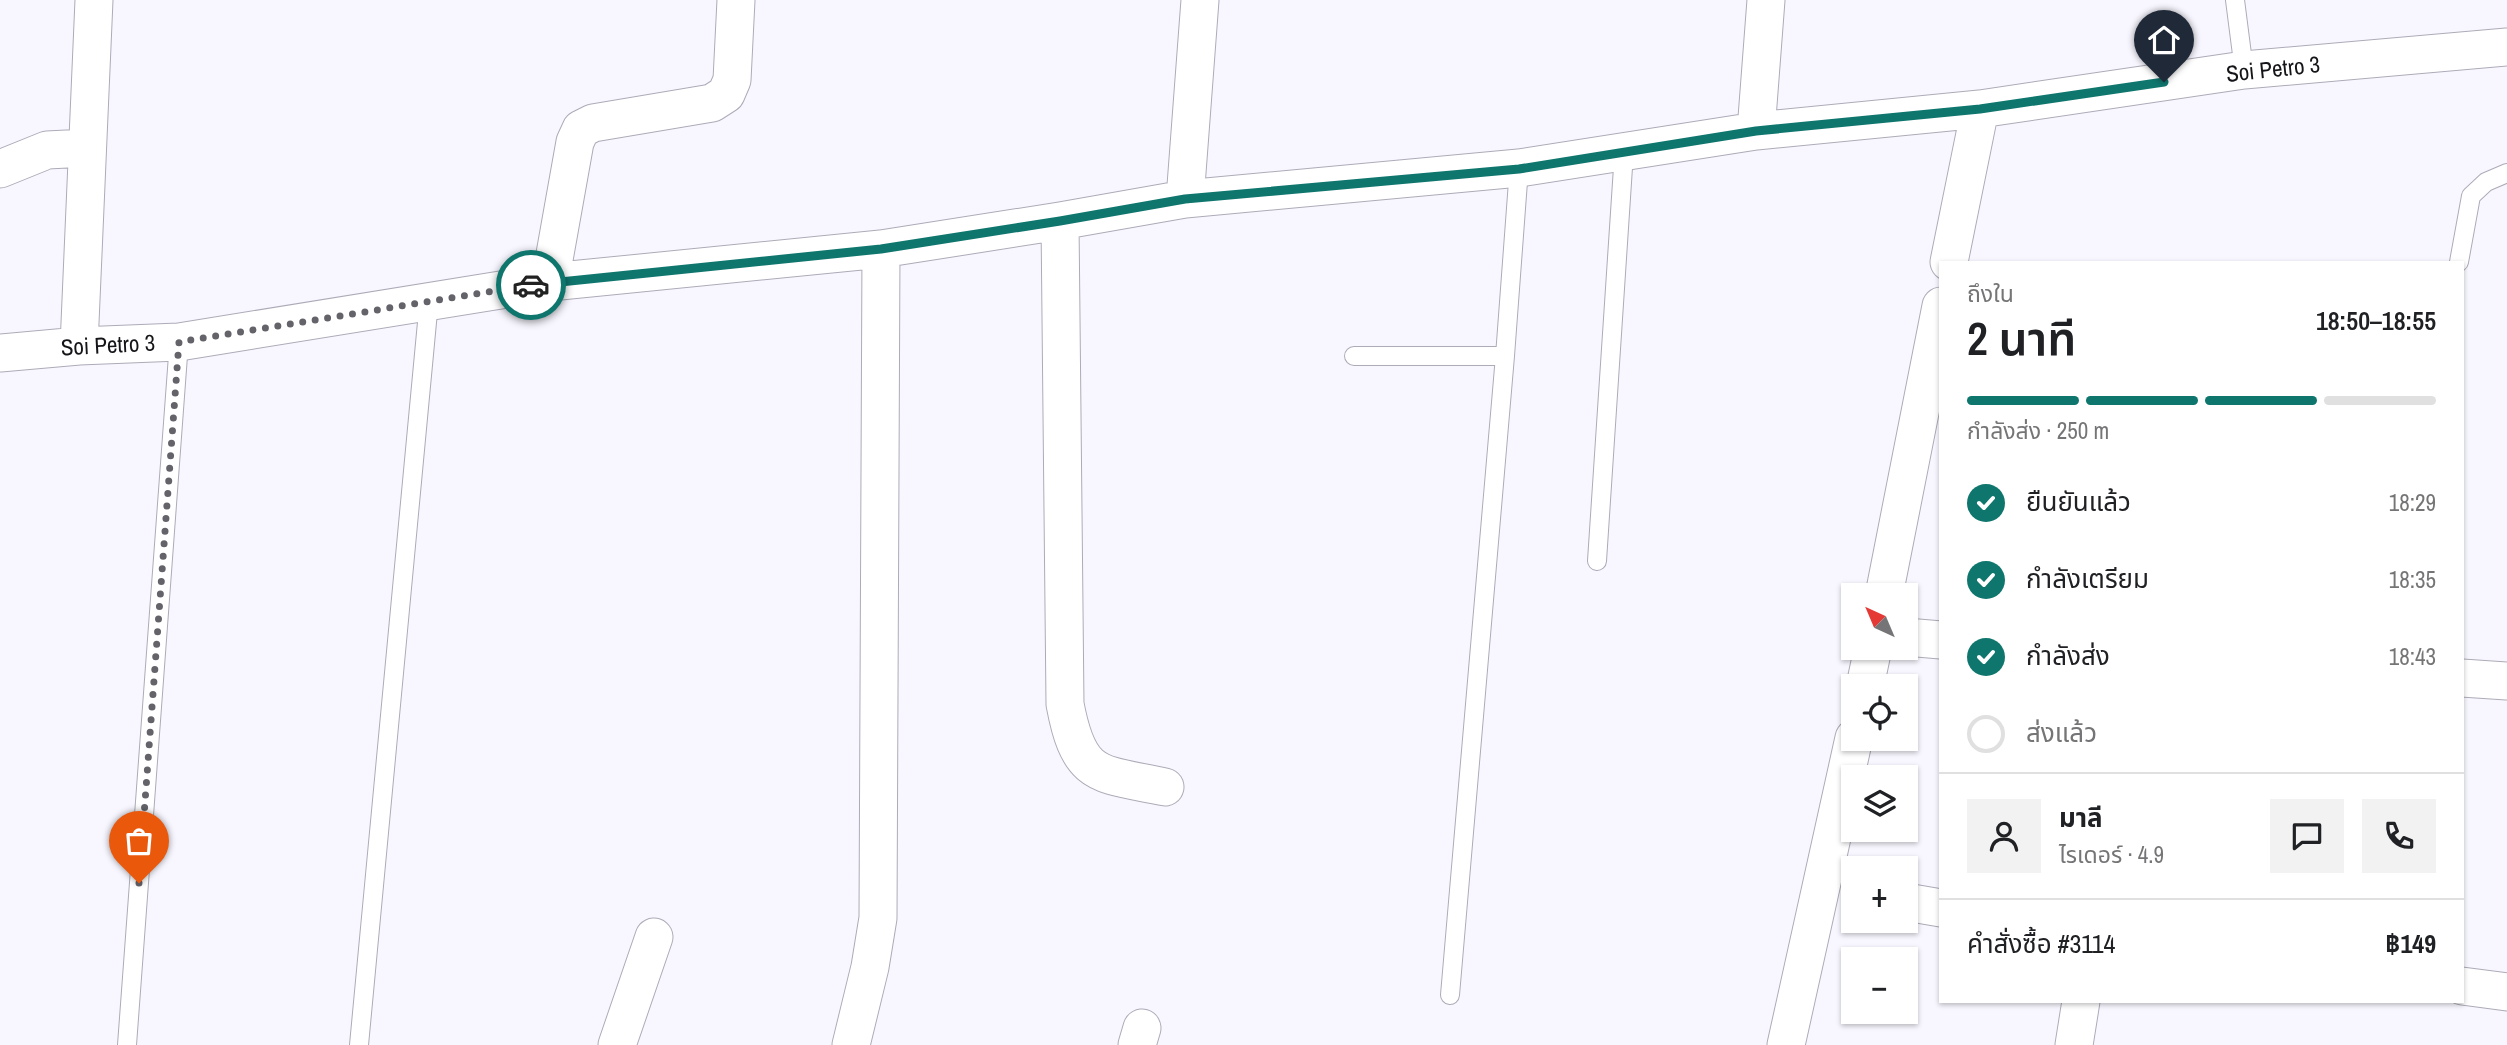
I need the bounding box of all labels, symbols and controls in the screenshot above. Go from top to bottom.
pin [2134,10,2194,82]
icon: home [2145,21,2183,59]
street label: Soi Petro 3 [2224,48,2321,89]
courier [496,250,566,320]
icon: car [512,266,550,304]
text: ถึงใน [1967,278,2014,309]
text: 18:50–18:55 [2316,303,2436,338]
text: 2 นาที [1967,307,2076,369]
street label: Soi Petro 3 [60,327,156,362]
text: กำลังส่ง · 250 m [1967,415,2109,446]
icon: check [1967,484,2005,522]
text: ยืนยันแล้ว [2026,484,2131,519]
text: 18:29 [2389,487,2436,518]
icon: check [1967,561,2005,599]
text: กำลังเตรียม [2026,561,2149,596]
text: 18:35 [2389,564,2436,595]
north arrow [1841,583,1918,660]
map controls [1841,583,1918,1024]
icon: check [1967,638,2005,676]
text: กำลังส่ง [2026,638,2110,673]
text: 18:43 [2389,641,2436,672]
button: locate [1841,674,1918,751]
text: ส่งแล้ว [2026,715,2097,750]
button: layers [1841,765,1918,842]
button: person [1967,799,2041,873]
button: chat [2270,799,2344,873]
button: phone [2362,799,2436,873]
text: มาลี [2059,800,2103,835]
pin [109,811,169,883]
icon: bag [120,822,158,860]
text: ไรเดอร์ · 4.9 [2059,839,2164,870]
button: + [1841,856,1918,933]
text: คำสั่งซื้อ #3114 [1967,926,2115,961]
text: ฿149 [2385,926,2436,961]
button: − [1841,947,1918,1024]

